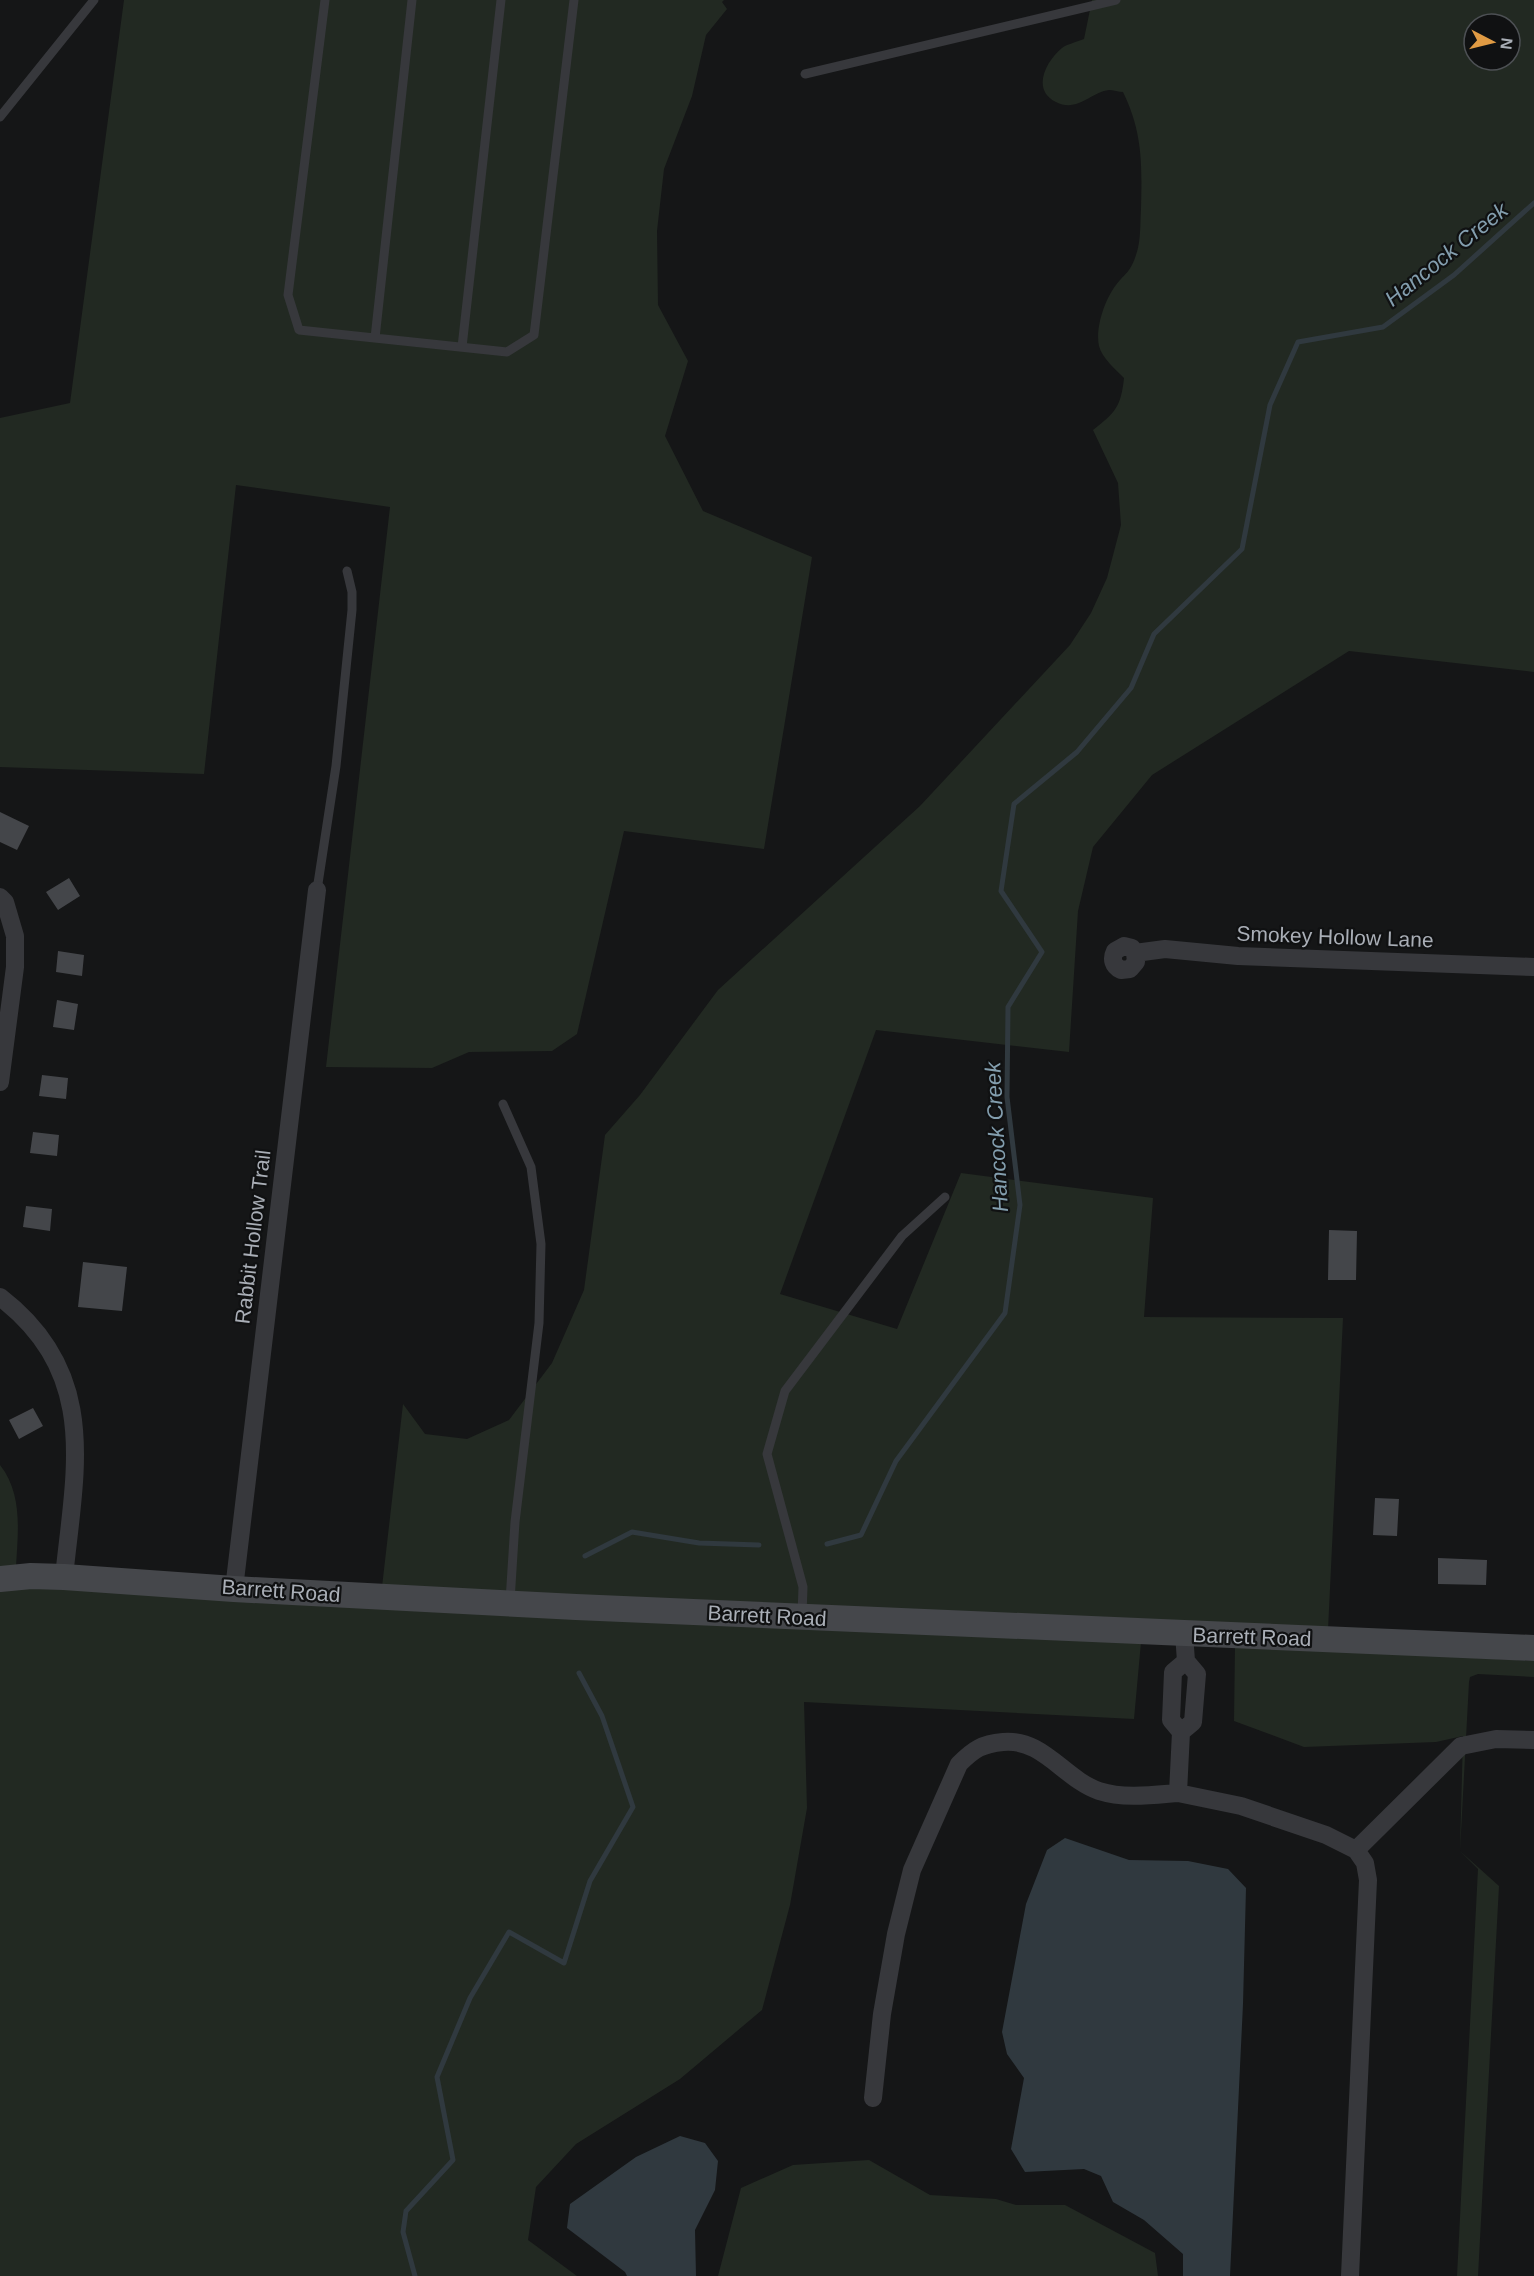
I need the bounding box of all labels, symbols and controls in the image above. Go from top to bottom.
north arrow [1462,12,1522,72]
text: N [1497,37,1516,51]
water label: Hancock Creek [1380,197,1513,311]
street label: Smokey Hollow Lane [1236,922,1434,951]
water label: Hancock Creek [980,1060,1013,1213]
street label: Rabbit Hollow Trail [230,1149,275,1325]
street label: Barrett Road [221,1575,341,1606]
street label: Barrett Road [707,1601,827,1630]
street label: Barrett Road [1192,1623,1312,1650]

